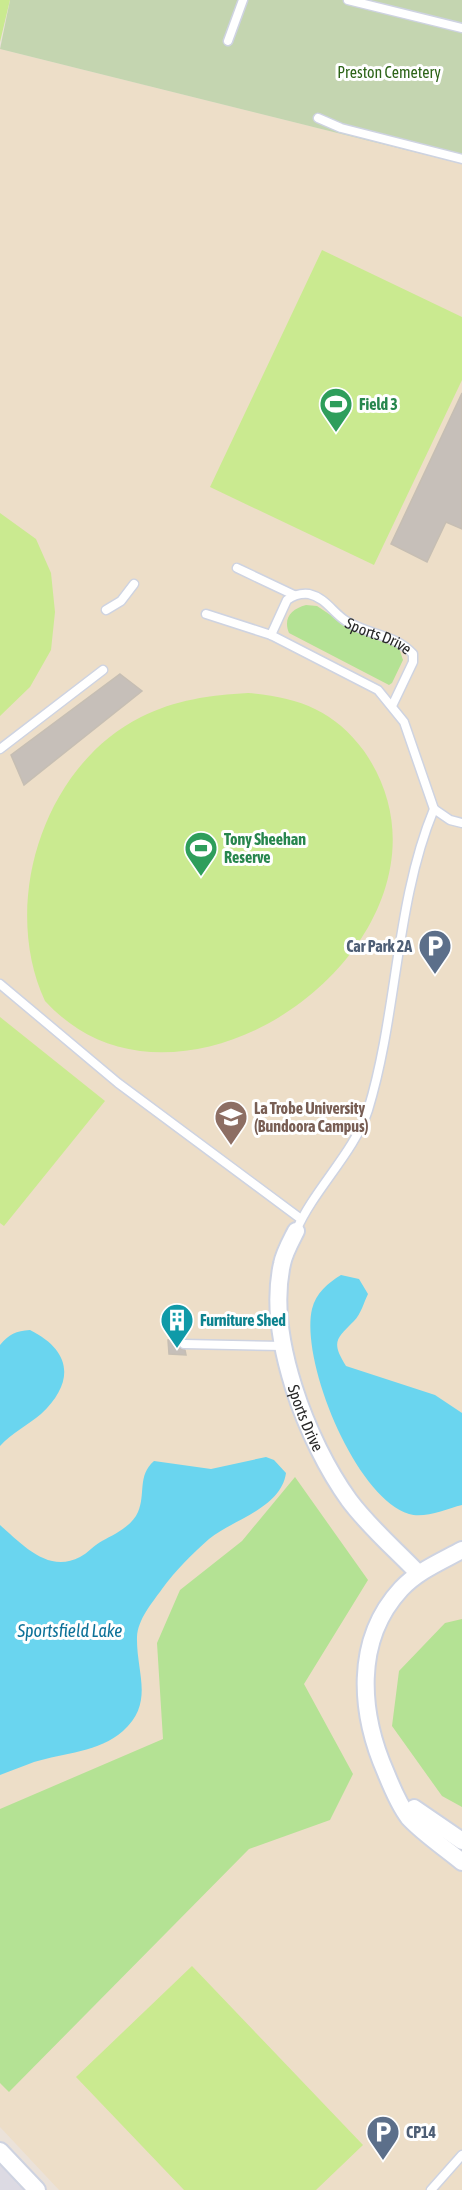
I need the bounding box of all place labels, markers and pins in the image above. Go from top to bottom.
sports icon: Field 3 [318,386,354,433]
place label: Field 3 [359,395,398,413]
sports icon: Tony Sheehan Reserve [183,830,219,877]
place label: Tony Sheehan Reserve [224,830,306,866]
parking icon: Car Park 2A [417,928,453,975]
place label: Car Park 2A [346,937,412,955]
school or university icon: La Trobe University (Bundoora Campus) [213,1099,249,1146]
place label: La Trobe University (Bundoora Campus) [254,1099,369,1135]
building icon: Furniture Shed [159,1302,195,1349]
place label: Furniture Shed [200,1311,286,1329]
parking icon: CP14 [365,2114,401,2161]
place label: CP14 [406,2123,437,2141]

